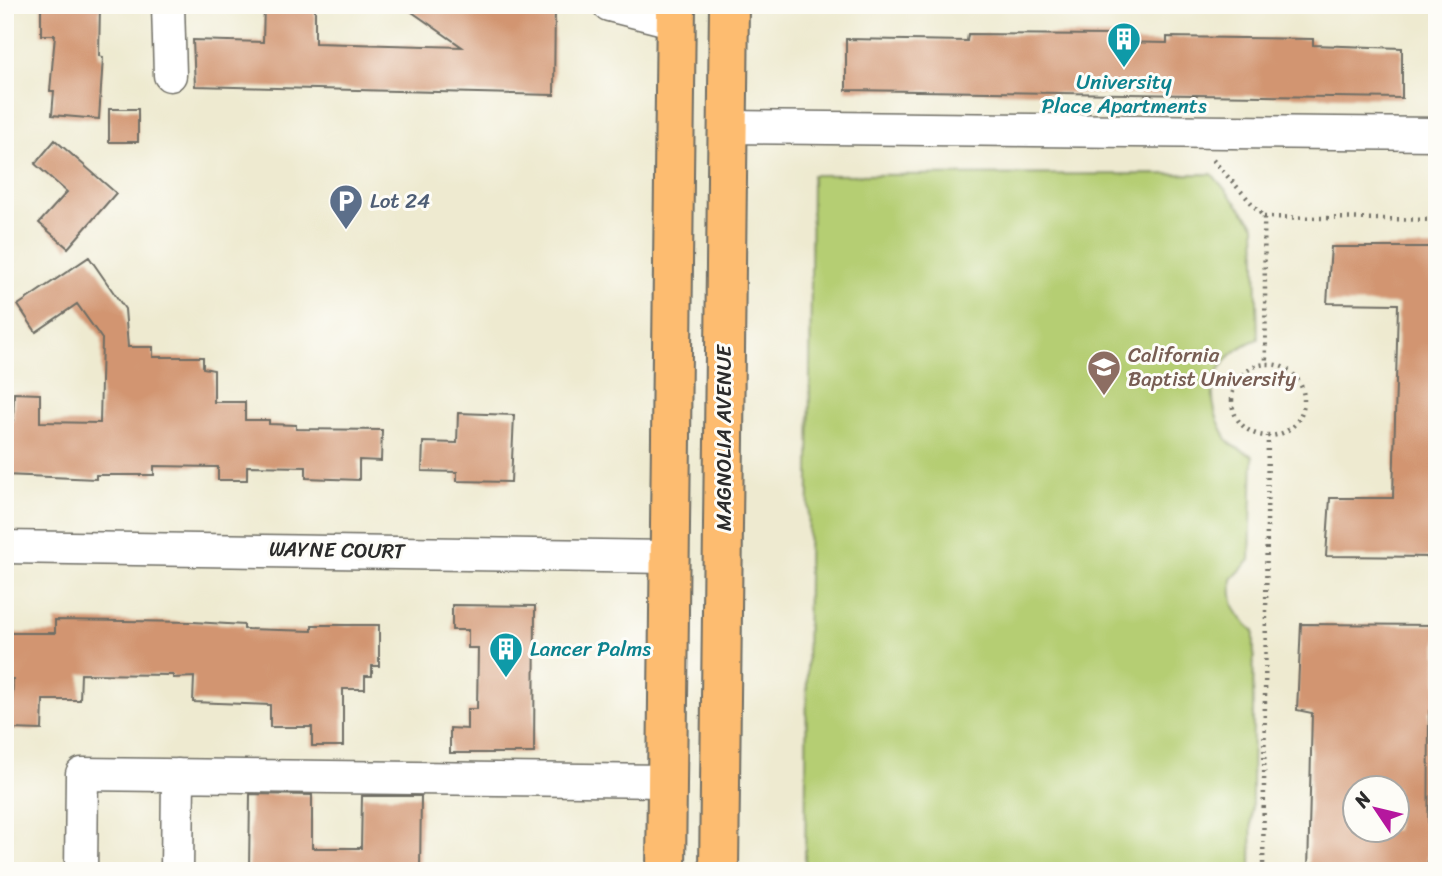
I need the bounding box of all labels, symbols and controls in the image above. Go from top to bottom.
building icon: University Place Apartments [1105,20,1143,69]
place label: University Place Apartments [1041,63,1207,125]
parking icon: Lot 24 [327,182,365,231]
place label: Lot 24 [370,182,430,220]
place label: California Baptist University [1128,336,1296,398]
street label: MAGNOLIA AVENUE [705,344,743,531]
school or university icon: California Baptist University [1085,348,1123,397]
street label: WAYNE COURT [269,530,407,570]
building icon: Lancer Palms [487,630,525,679]
place label: Lancer Palms [530,630,651,668]
north arrow [1340,774,1410,844]
text: N [1345,784,1380,815]

